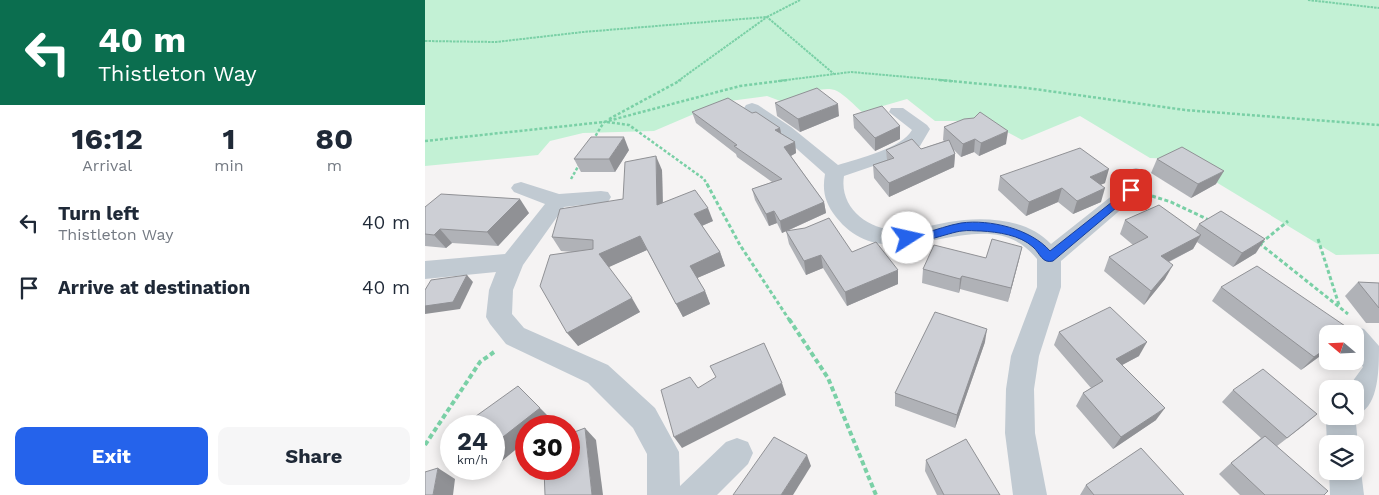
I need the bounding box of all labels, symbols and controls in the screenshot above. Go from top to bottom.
text: 40 m [98,19,186,61]
icon: left [15,20,80,85]
text: Thistleton Way [98,61,257,86]
text: 16:12 [72,121,143,156]
text: 1 [223,121,236,156]
text: 80 [315,121,353,156]
text: Arrival [82,156,132,175]
text: min [214,156,244,175]
text: m [327,156,342,175]
pin [1110,169,1152,211]
icon: arrive [1117,176,1145,204]
text: Turn left [58,202,139,225]
icon: left [15,209,43,237]
text: 40 m [362,211,410,234]
position arrow [881,211,933,263]
text: Thistleton Way [58,225,173,244]
icon: arrive [15,274,43,302]
text: Arrive at destination [58,276,250,299]
text: 40 m [362,276,410,299]
north arrow [1319,325,1364,370]
map controls [1319,325,1364,480]
button: search [1319,380,1364,425]
speed limit sign: 30 [515,415,580,480]
button: Exit [15,427,208,485]
button: Share [218,427,410,485]
text: 24 [457,427,488,456]
button: layers [1319,435,1364,480]
text: km/h [457,453,488,467]

